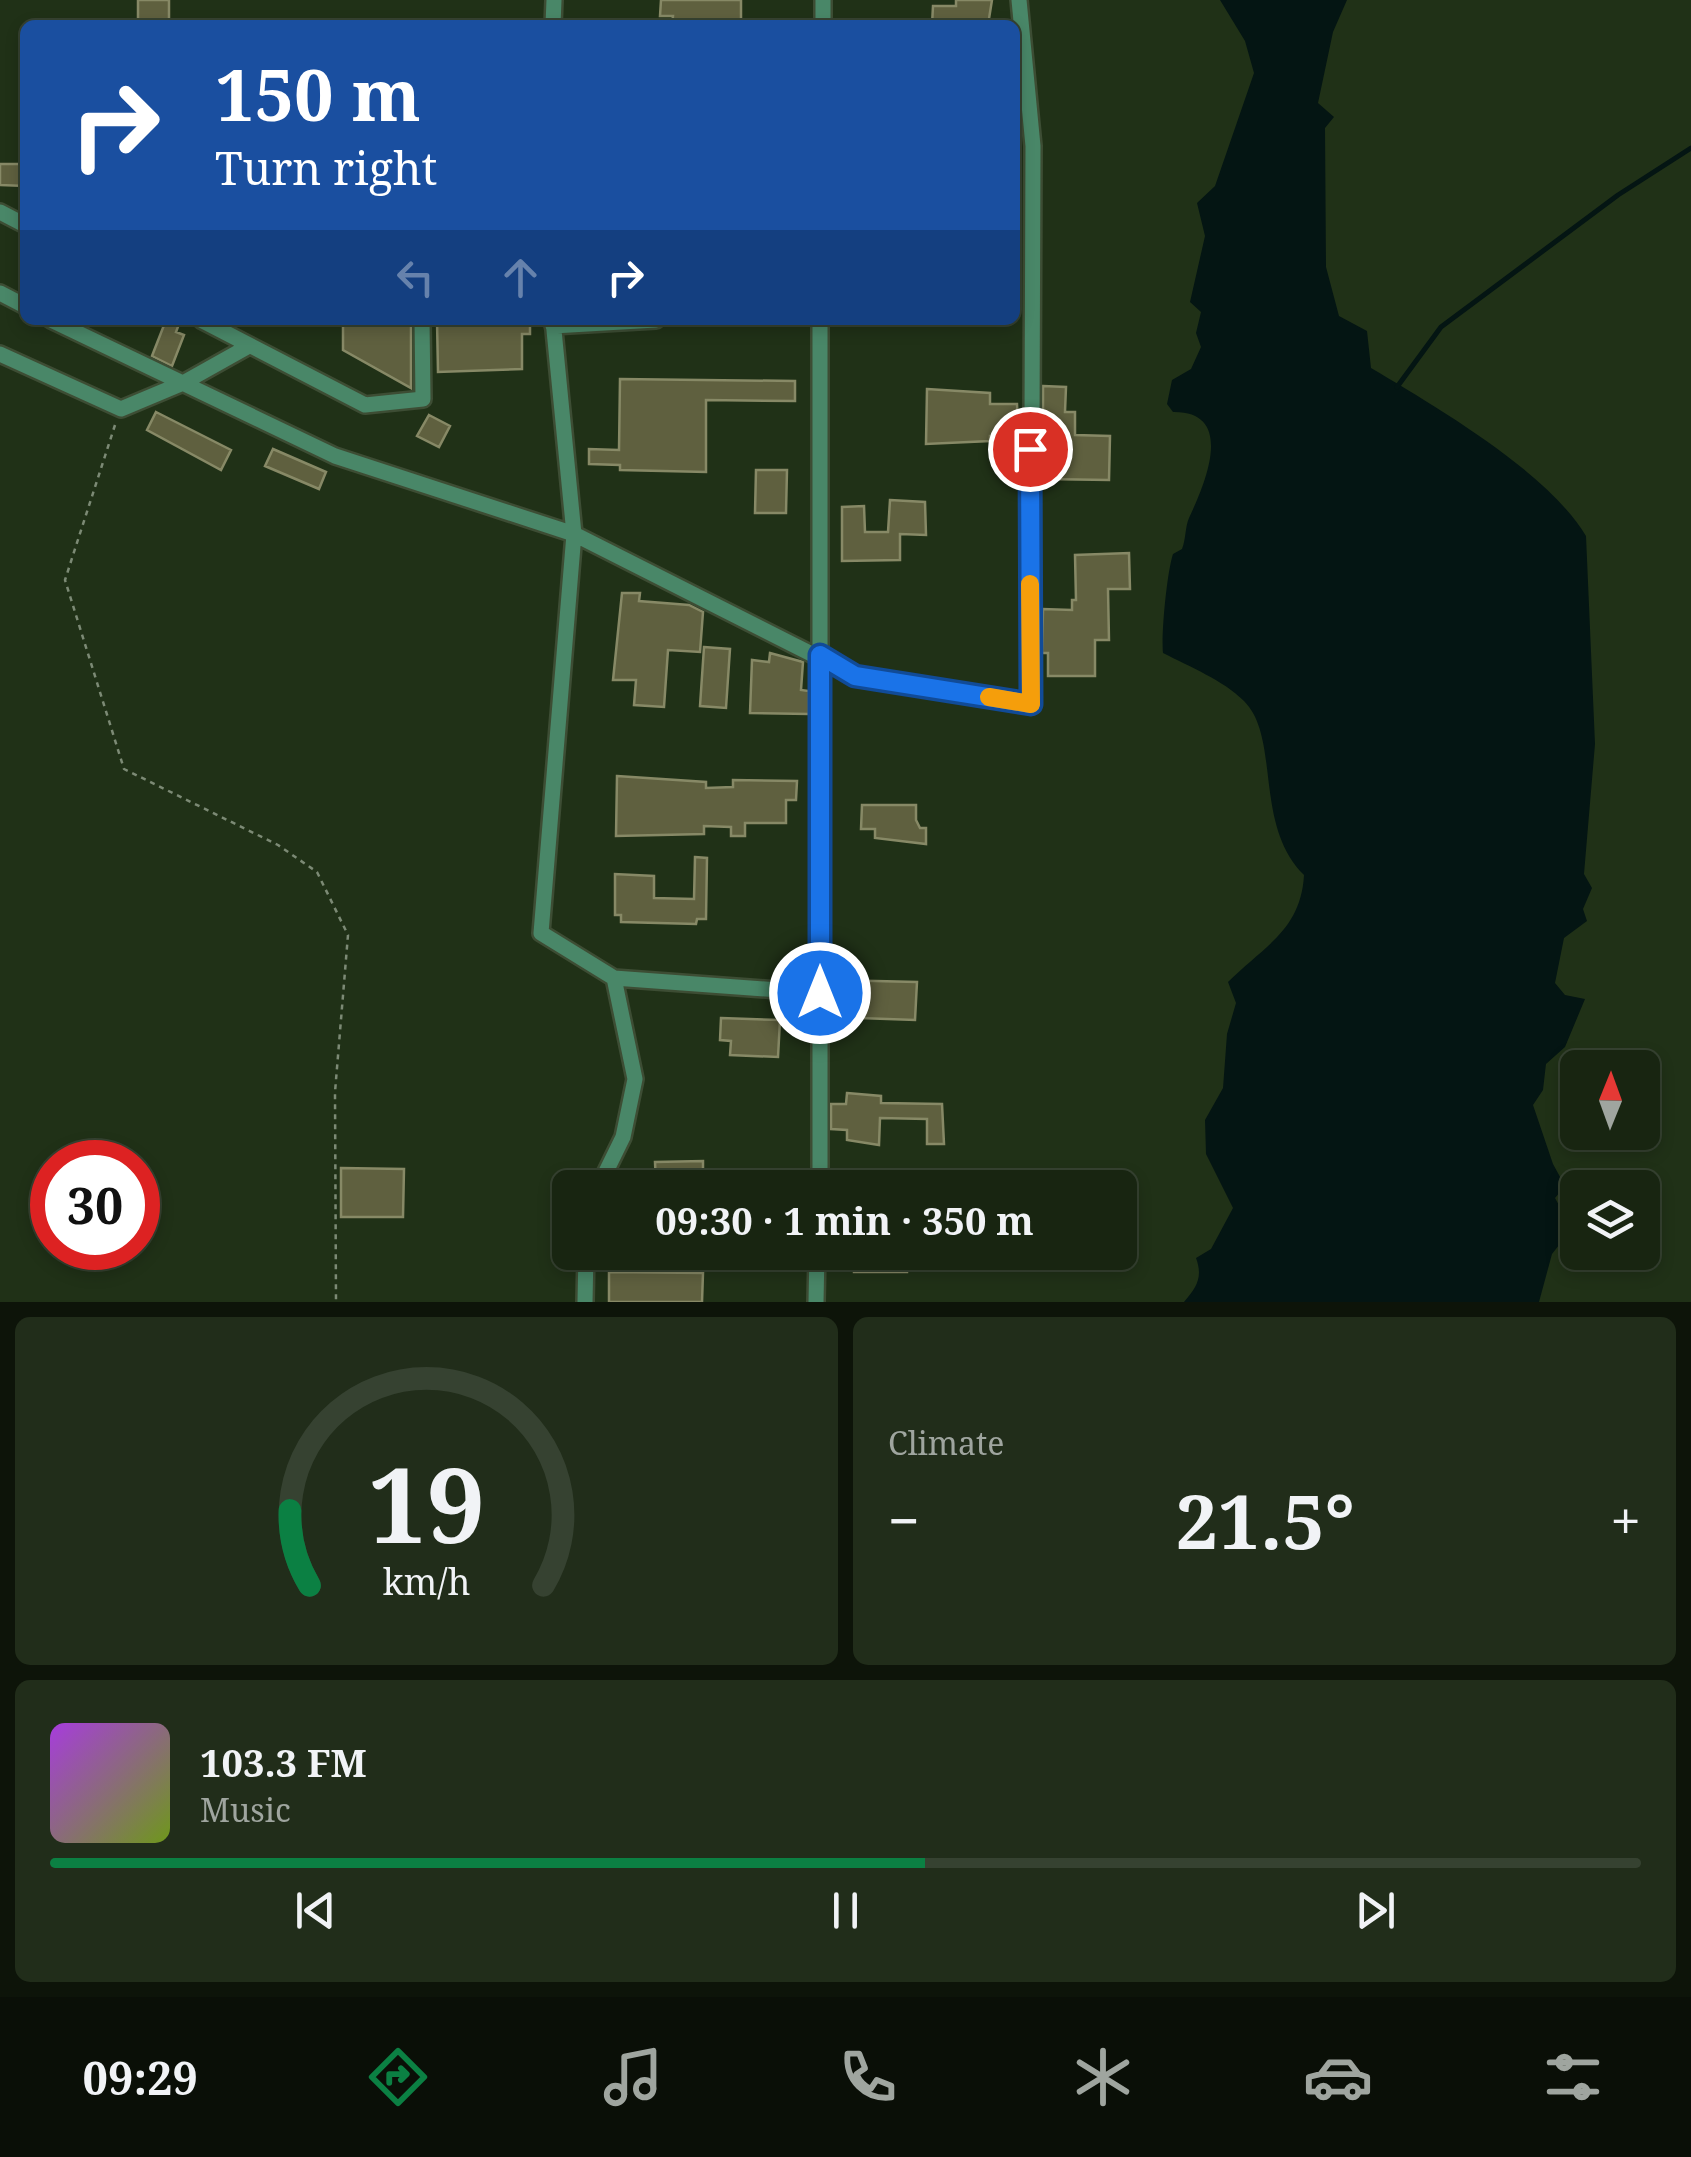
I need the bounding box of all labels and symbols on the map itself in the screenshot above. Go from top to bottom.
pin [988,407,1073,492]
position arrow [768,941,872,1045]
north arrow [1560,1050,1660,1150]
speed limit sign: 30 [30,1140,160,1270]

